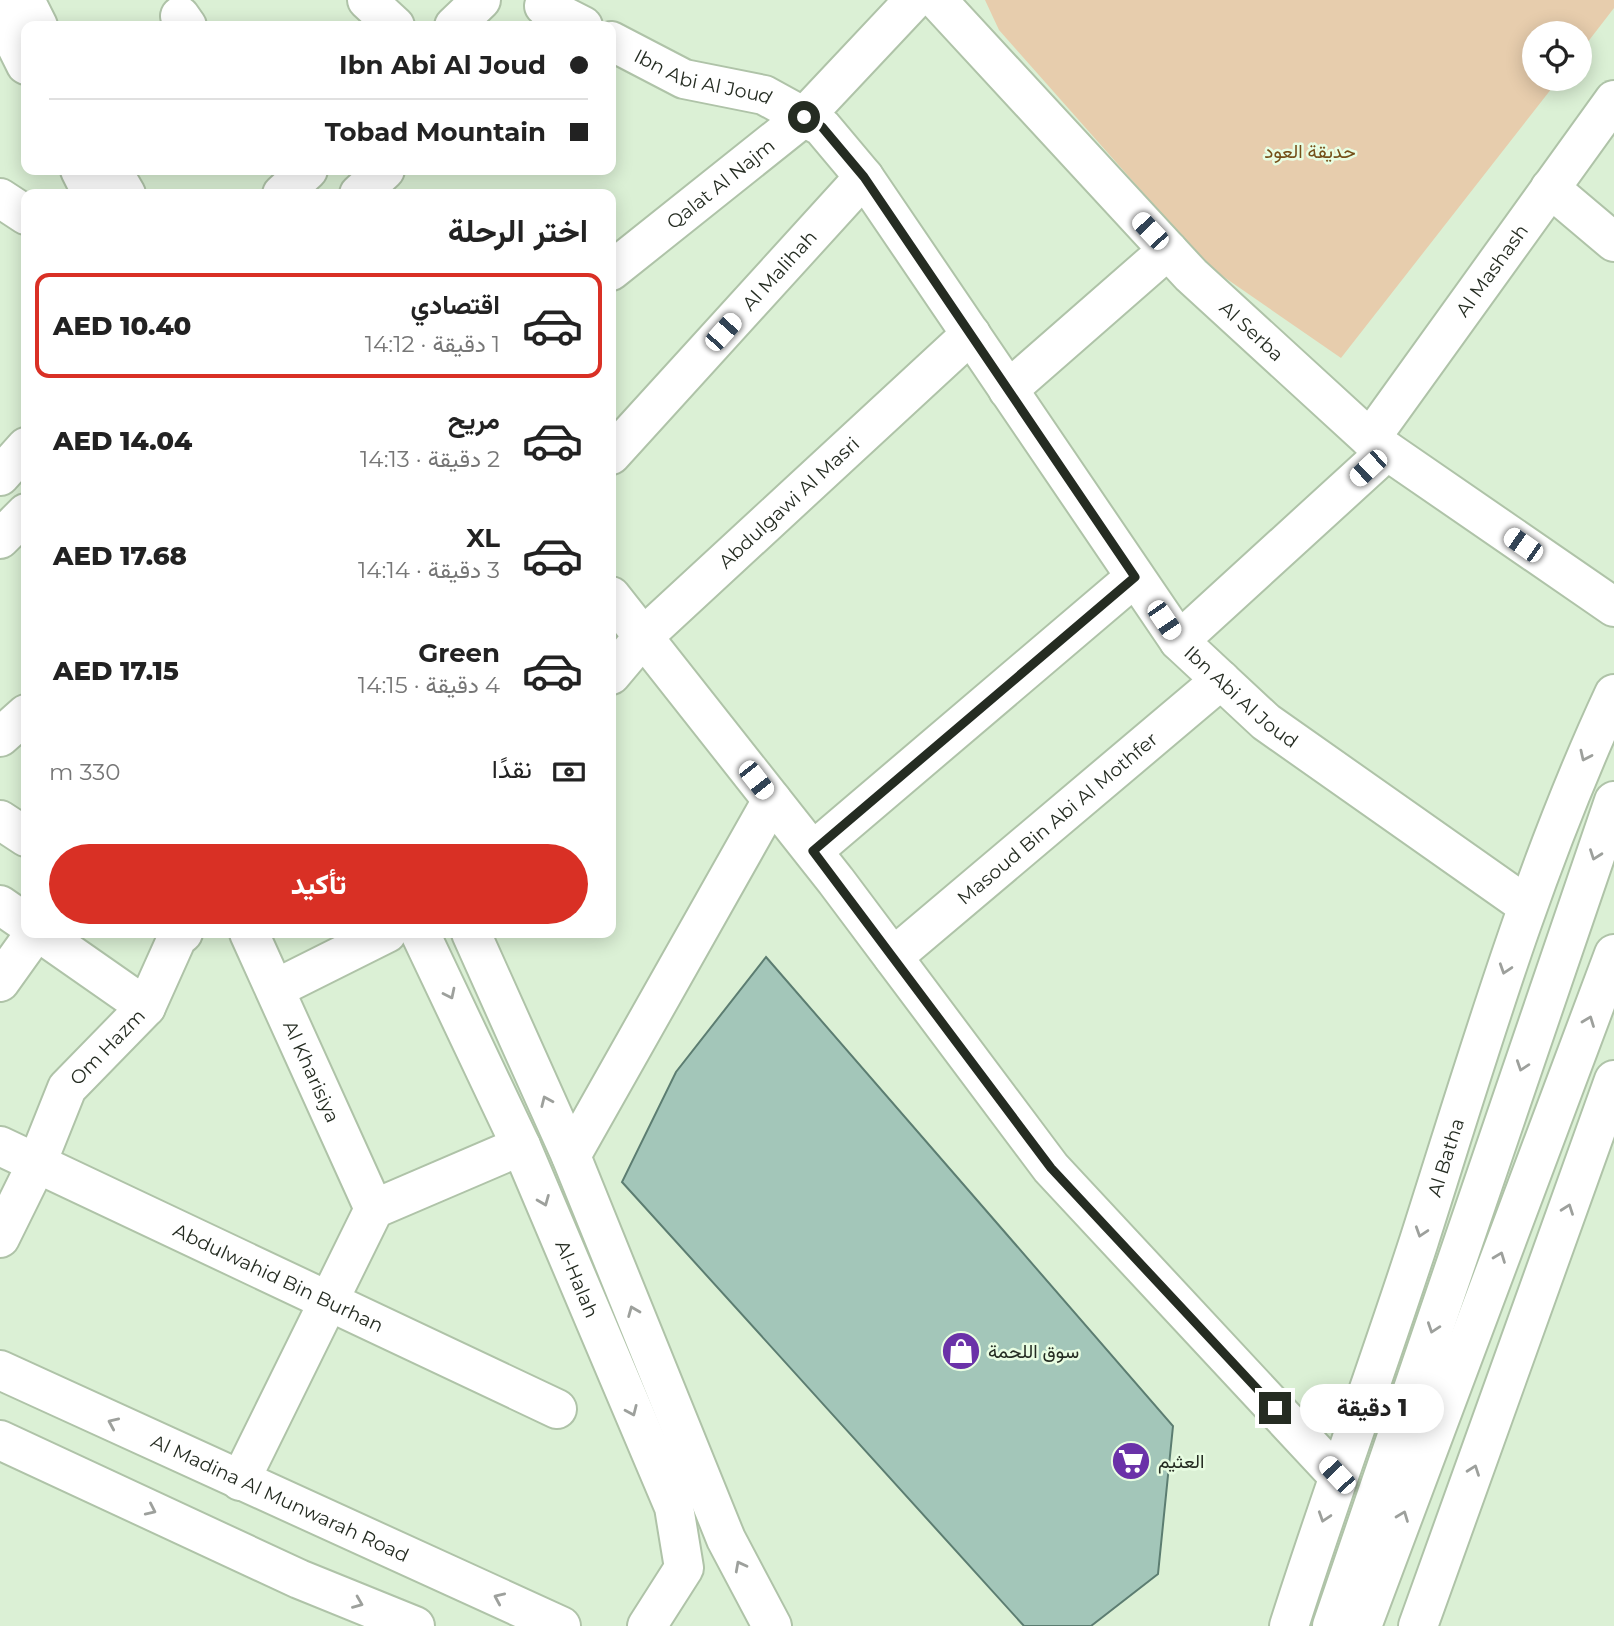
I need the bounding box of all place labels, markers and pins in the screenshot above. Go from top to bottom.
shop icon: سوق اللحمة [940,1330,982,1372]
place label: سوق اللحمة [988,1340,1079,1363]
supermarket icon: العثيم [1110,1440,1152,1482]
place label: العثيم [1158,1450,1205,1474]

